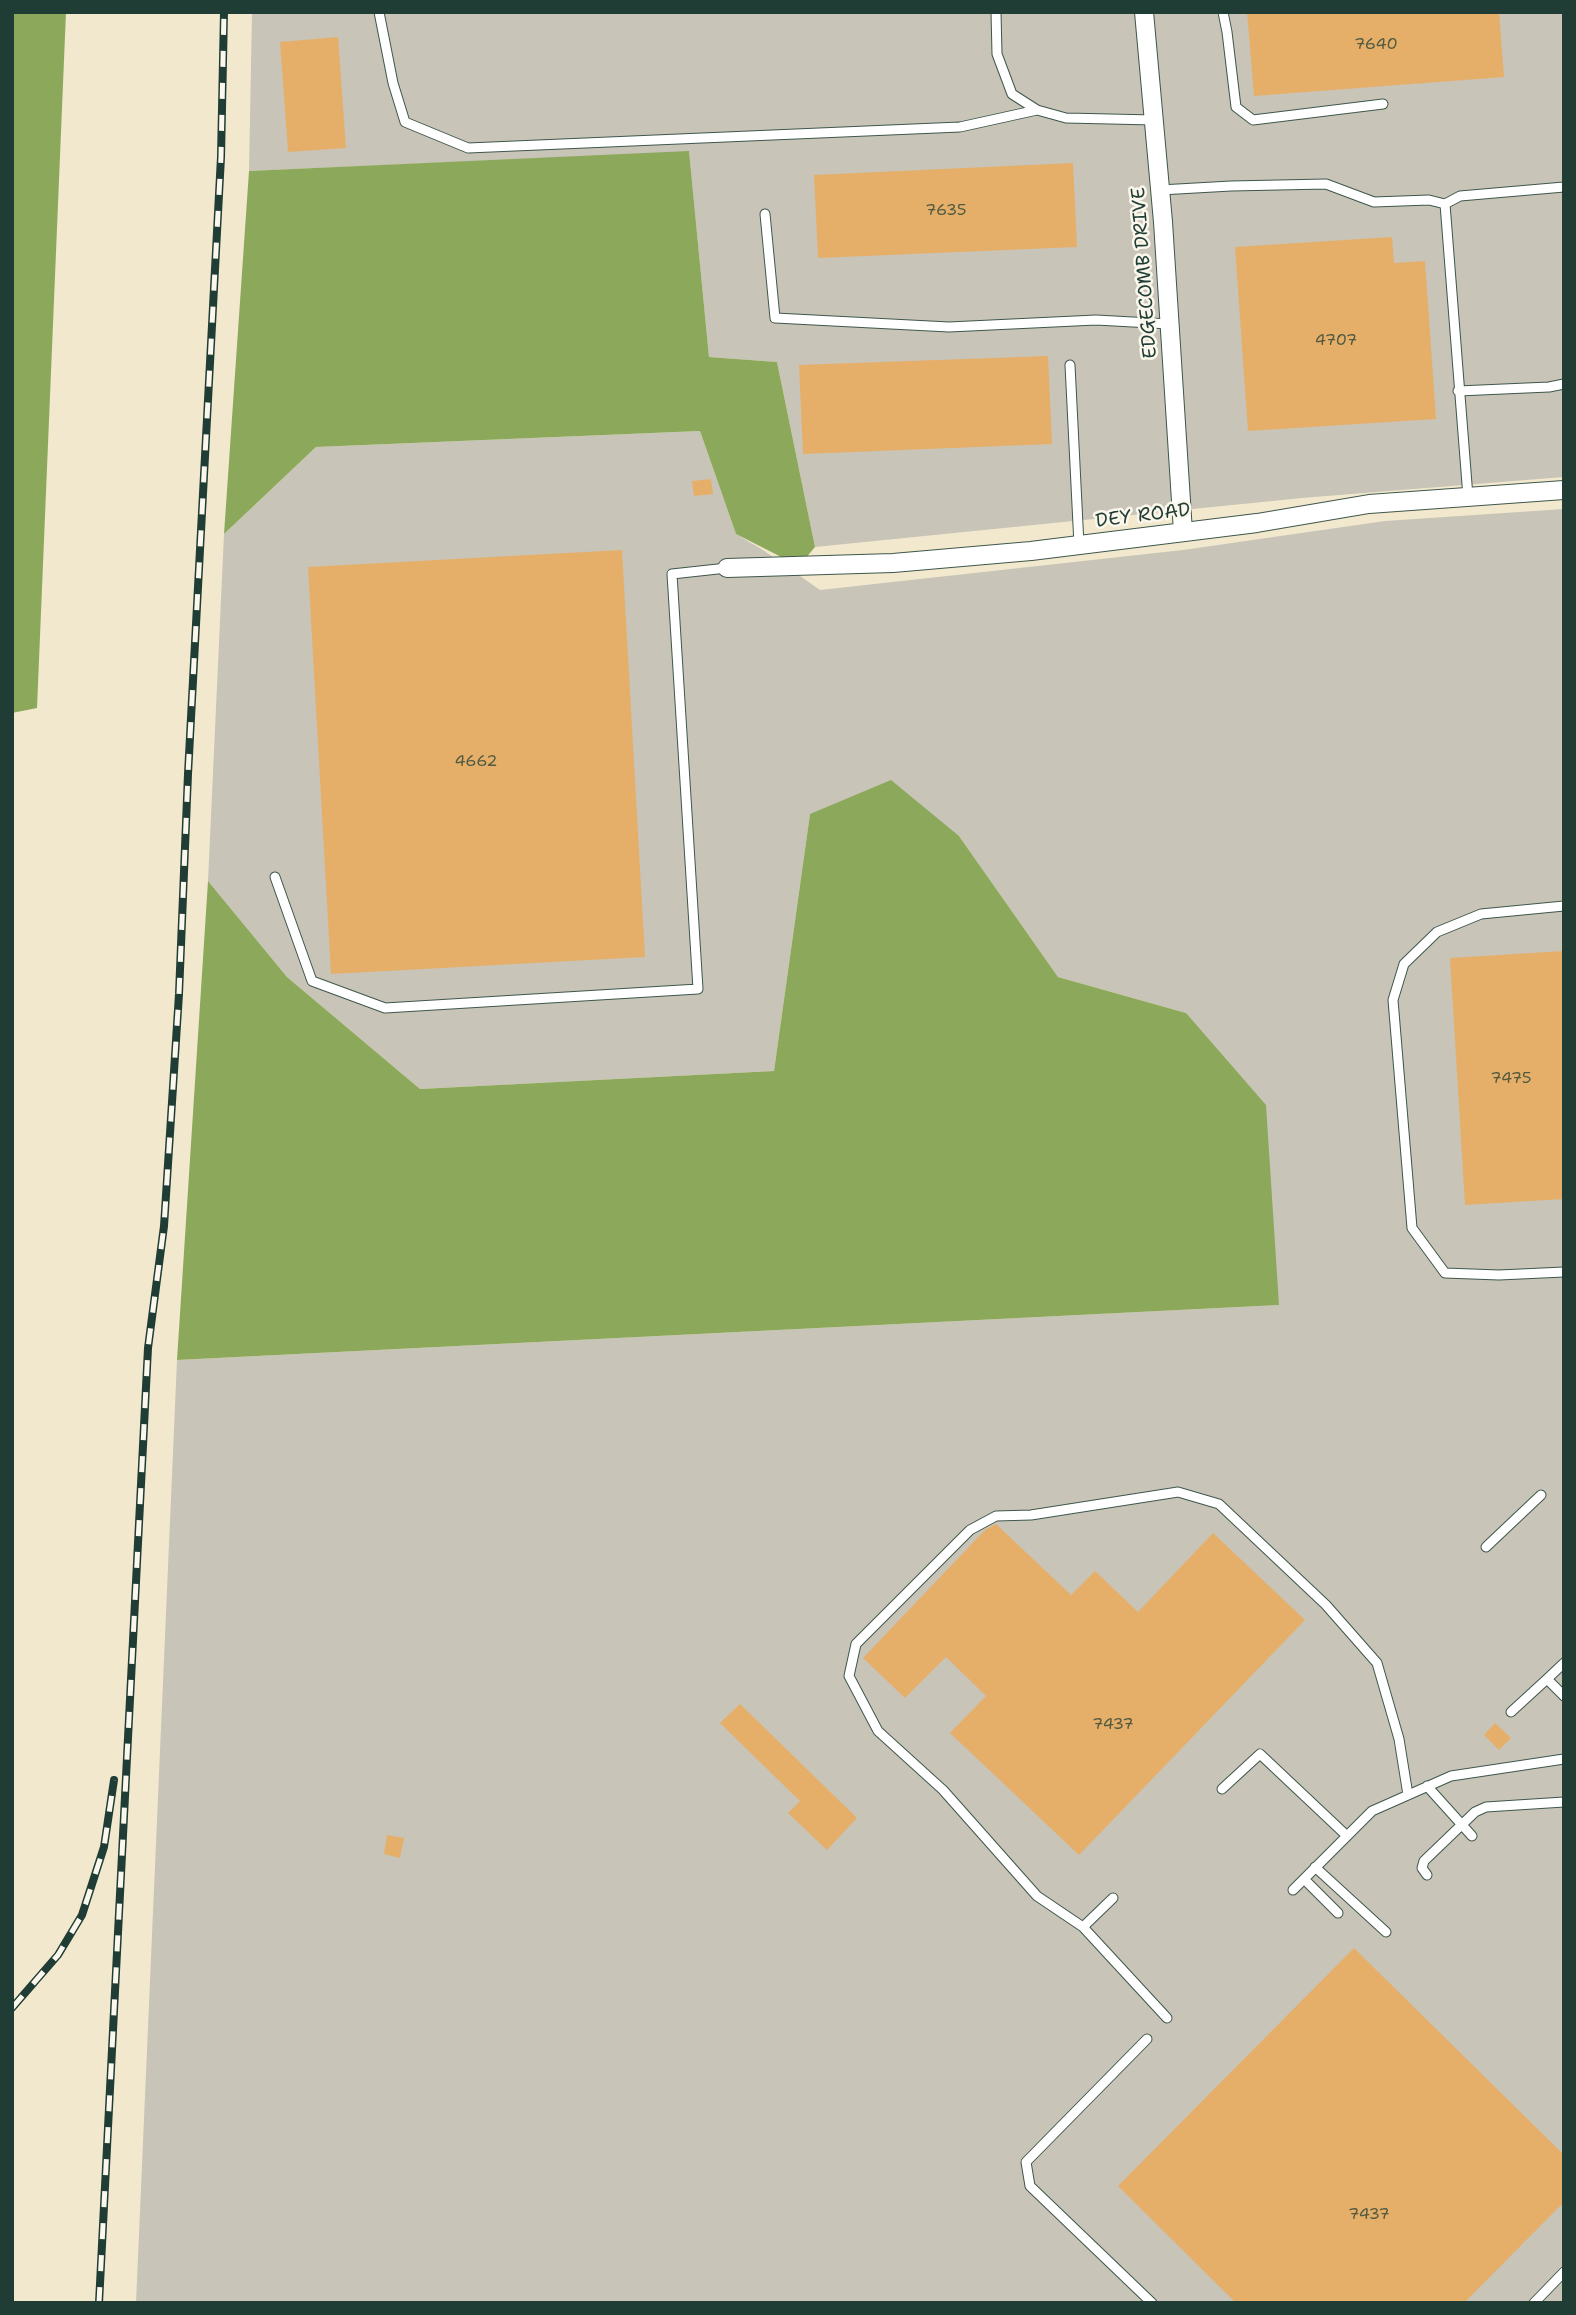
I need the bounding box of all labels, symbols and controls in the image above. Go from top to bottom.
house number: 7640 [1354,35,1398,55]
street label: EDGECOMB DRIVE [1128,187,1162,359]
house number: 7635 [925,201,967,221]
house number: 4707 [1315,331,1357,351]
street label: DEY ROAD [1094,499,1192,533]
house number: 4662 [454,752,498,772]
house number: 7475 [1490,1069,1532,1089]
house number: 7437 [1092,1715,1134,1735]
house number: 7437 [1348,2205,1390,2225]

